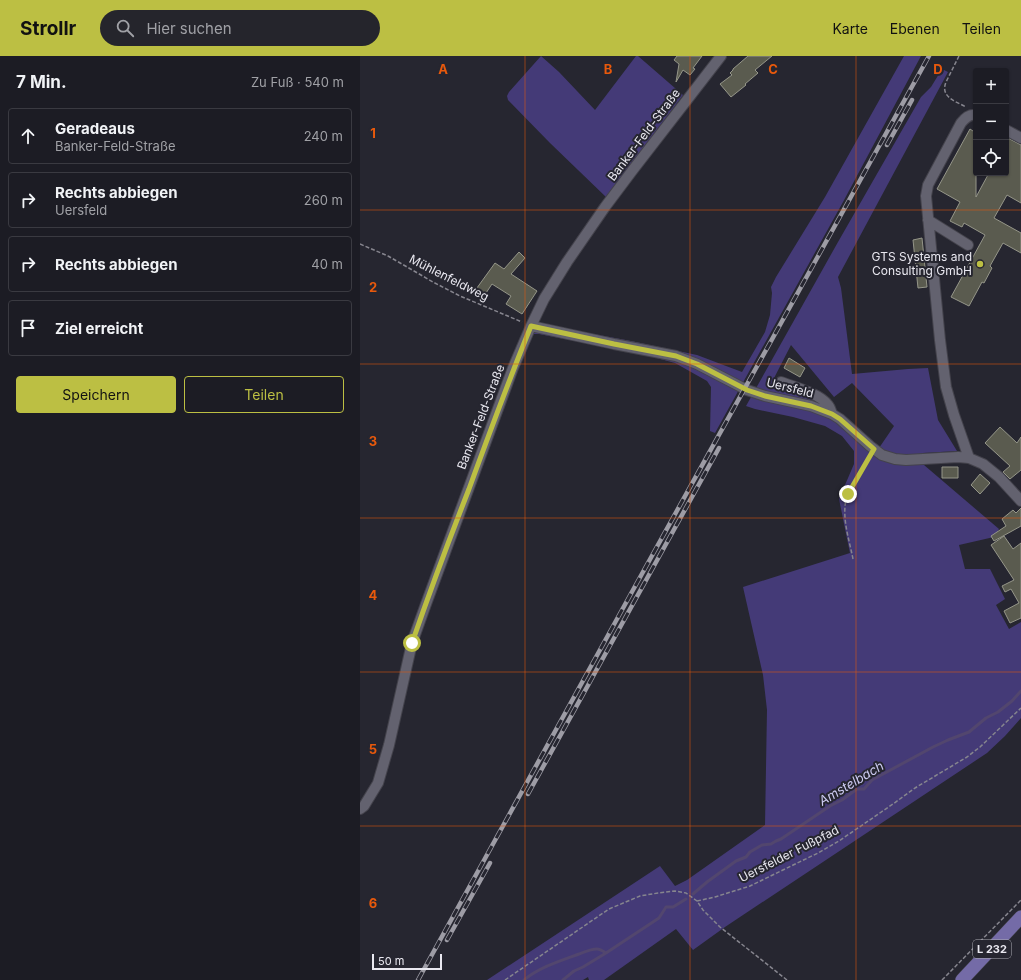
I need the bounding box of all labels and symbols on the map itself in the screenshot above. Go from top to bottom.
text: A [438,61,448,77]
text: B [604,61,613,77]
text: C [768,61,778,77]
text: D [933,61,943,77]
street label: Banker-Feld-Straße [604,86,683,184]
text: 1 [370,125,376,141]
place label: GTS Systems and Consulting GmbH [872,249,972,278]
street label: Mühlenfeldweg [407,251,492,304]
marker: GTS Systems and Consulting GmbH [975,259,985,269]
text: 2 [369,279,377,295]
street label: Banker-Feld-Straße [454,362,507,471]
street label: Uersfeld [765,374,815,401]
text: 3 [369,433,377,449]
route end [839,485,857,503]
text: 4 [369,587,378,603]
route start [403,634,421,652]
text: 5 [369,741,377,757]
water label: Amstelbach [815,757,887,809]
street label: Uersfelder Fußpfad [736,822,841,885]
text: 6 [369,895,377,911]
road number: L 232 [973,940,1011,958]
scale bar [372,952,442,971]

